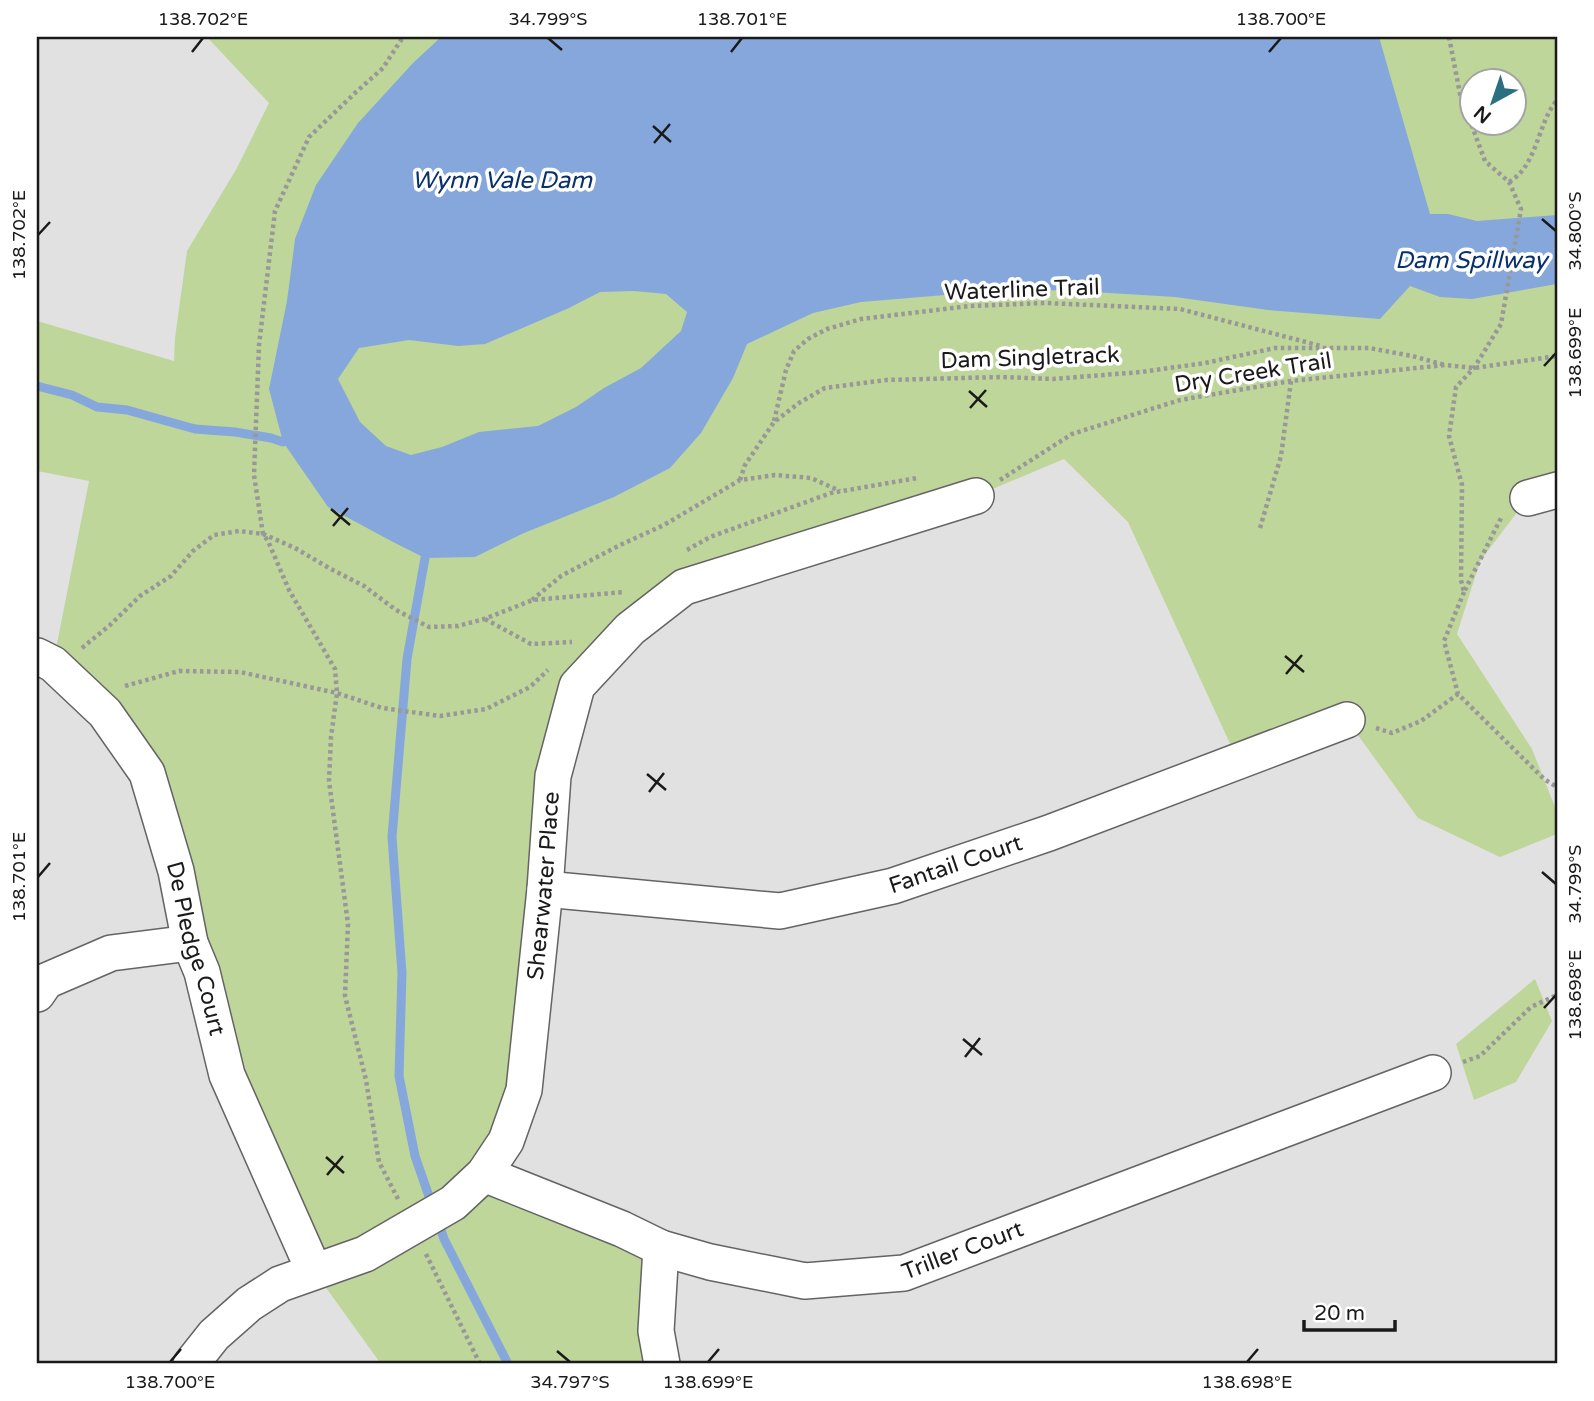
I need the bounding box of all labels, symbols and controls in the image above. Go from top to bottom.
text: 138.702°E [158,8,248,30]
text: 34.799°S [509,8,587,30]
text: 138.701°E [697,8,787,30]
text: 138.700°E [1236,8,1326,30]
north arrow [1458,66,1528,136]
text: N [1470,101,1496,128]
water label: Wynn Vale Dam [412,166,593,195]
text: 138.702°E [8,190,30,280]
text: 34.800°S [1564,191,1586,271]
water label: Dam Spillway [1395,246,1550,275]
street label: Waterline Trail [944,273,1100,307]
text: 138.699°E [1564,308,1586,398]
street label: Dam Singletrack [940,341,1120,375]
street label: Dry Creek Trail [1172,347,1334,399]
street label: Shearwater Place [522,790,566,981]
street label: Fantail Court [885,829,1026,900]
text: 138.701°E [8,832,30,922]
text: 34.799°S [1564,845,1586,923]
street label: De Pledge Court [160,858,231,1039]
text: 138.698°E [1564,950,1586,1040]
street label: Triller Court [898,1215,1028,1286]
scale bar [1304,1289,1394,1333]
text: 20 m [1314,1301,1365,1326]
text: 138.700°E [125,1371,215,1393]
text: 34.797°S [530,1371,610,1393]
text: 138.699°E [663,1371,753,1393]
text: 138.698°E [1202,1371,1292,1393]

